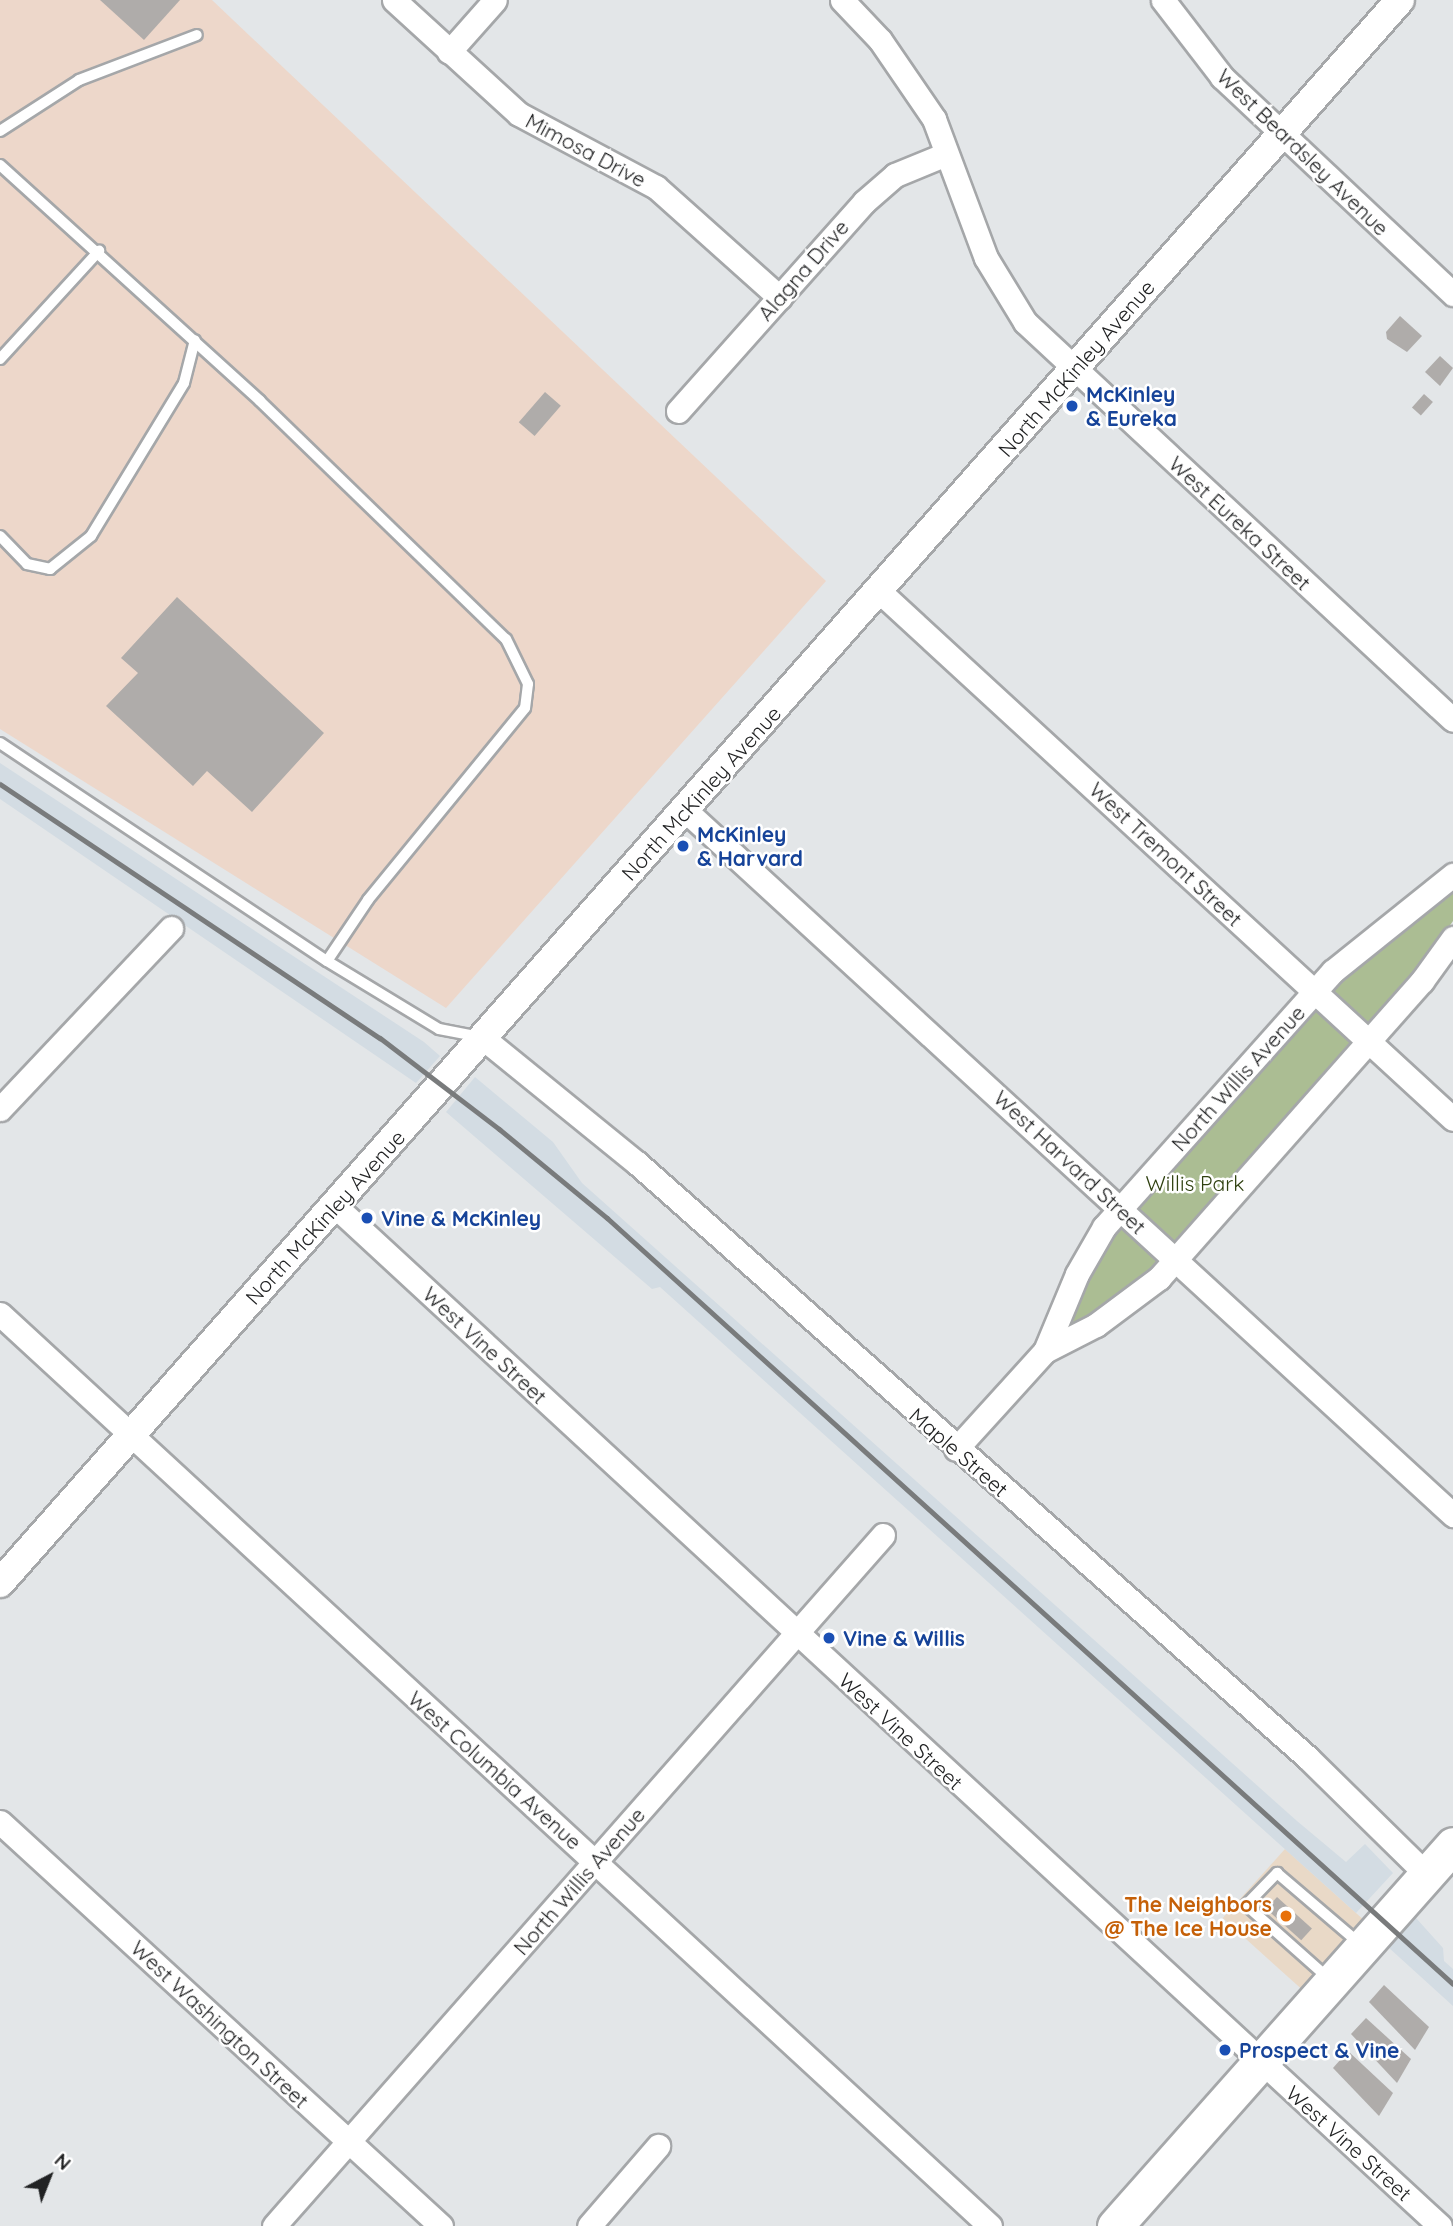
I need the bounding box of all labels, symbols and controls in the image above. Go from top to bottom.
street label: West Beardsley Avenue [1212,63,1394,241]
street label: Mimosa Drive [521,108,651,192]
street label: Alagna Drive [752,214,854,326]
street label: North McKinley Avenue [992,275,1160,461]
place label: McKinley & Eureka [1086,381,1177,431]
marker: McKinley & Eureka [1064,398,1080,414]
street label: West Eureka Street [1164,451,1316,595]
street label: North McKinley Avenue [616,701,786,885]
street label: West Tremont Street [1084,777,1248,931]
place label: McKinley & Harvard [697,821,803,871]
marker: McKinley & Harvard [675,838,691,854]
street label: North Willis Avenue [1166,1000,1310,1156]
street label: West Harvard Street [989,1085,1151,1239]
street label: North McKinley Avenue [240,1125,410,1309]
park label: Willis Park [1146,1170,1244,1196]
place label: Vine & McKinley [381,1205,541,1231]
marker: Vine & McKinley [359,1210,375,1226]
street label: West Vine Street [418,1281,552,1409]
street label: Maple Street [905,1402,1013,1502]
place label: Vine & Willis [843,1625,965,1651]
marker: Vine & Willis [821,1630,837,1646]
street label: West Vine Street [834,1667,968,1795]
street label: West Columbia Avenue [403,1686,587,1854]
street label: North Willis Avenue [508,1802,650,1960]
place label: The Neighbors @ The Ice House [1104,1891,1272,1941]
marker: The Neighbors @ The Ice House [1278,1908,1294,1924]
street label: West Washington Street [126,1935,314,2113]
place label: Prospect & Vine [1239,2037,1399,2063]
marker: Prospect & Vine [1217,2042,1233,2058]
street label: West Vine Street [1281,2080,1417,2206]
north arrow [14,2142,84,2212]
text: N [50,2148,76,2175]

